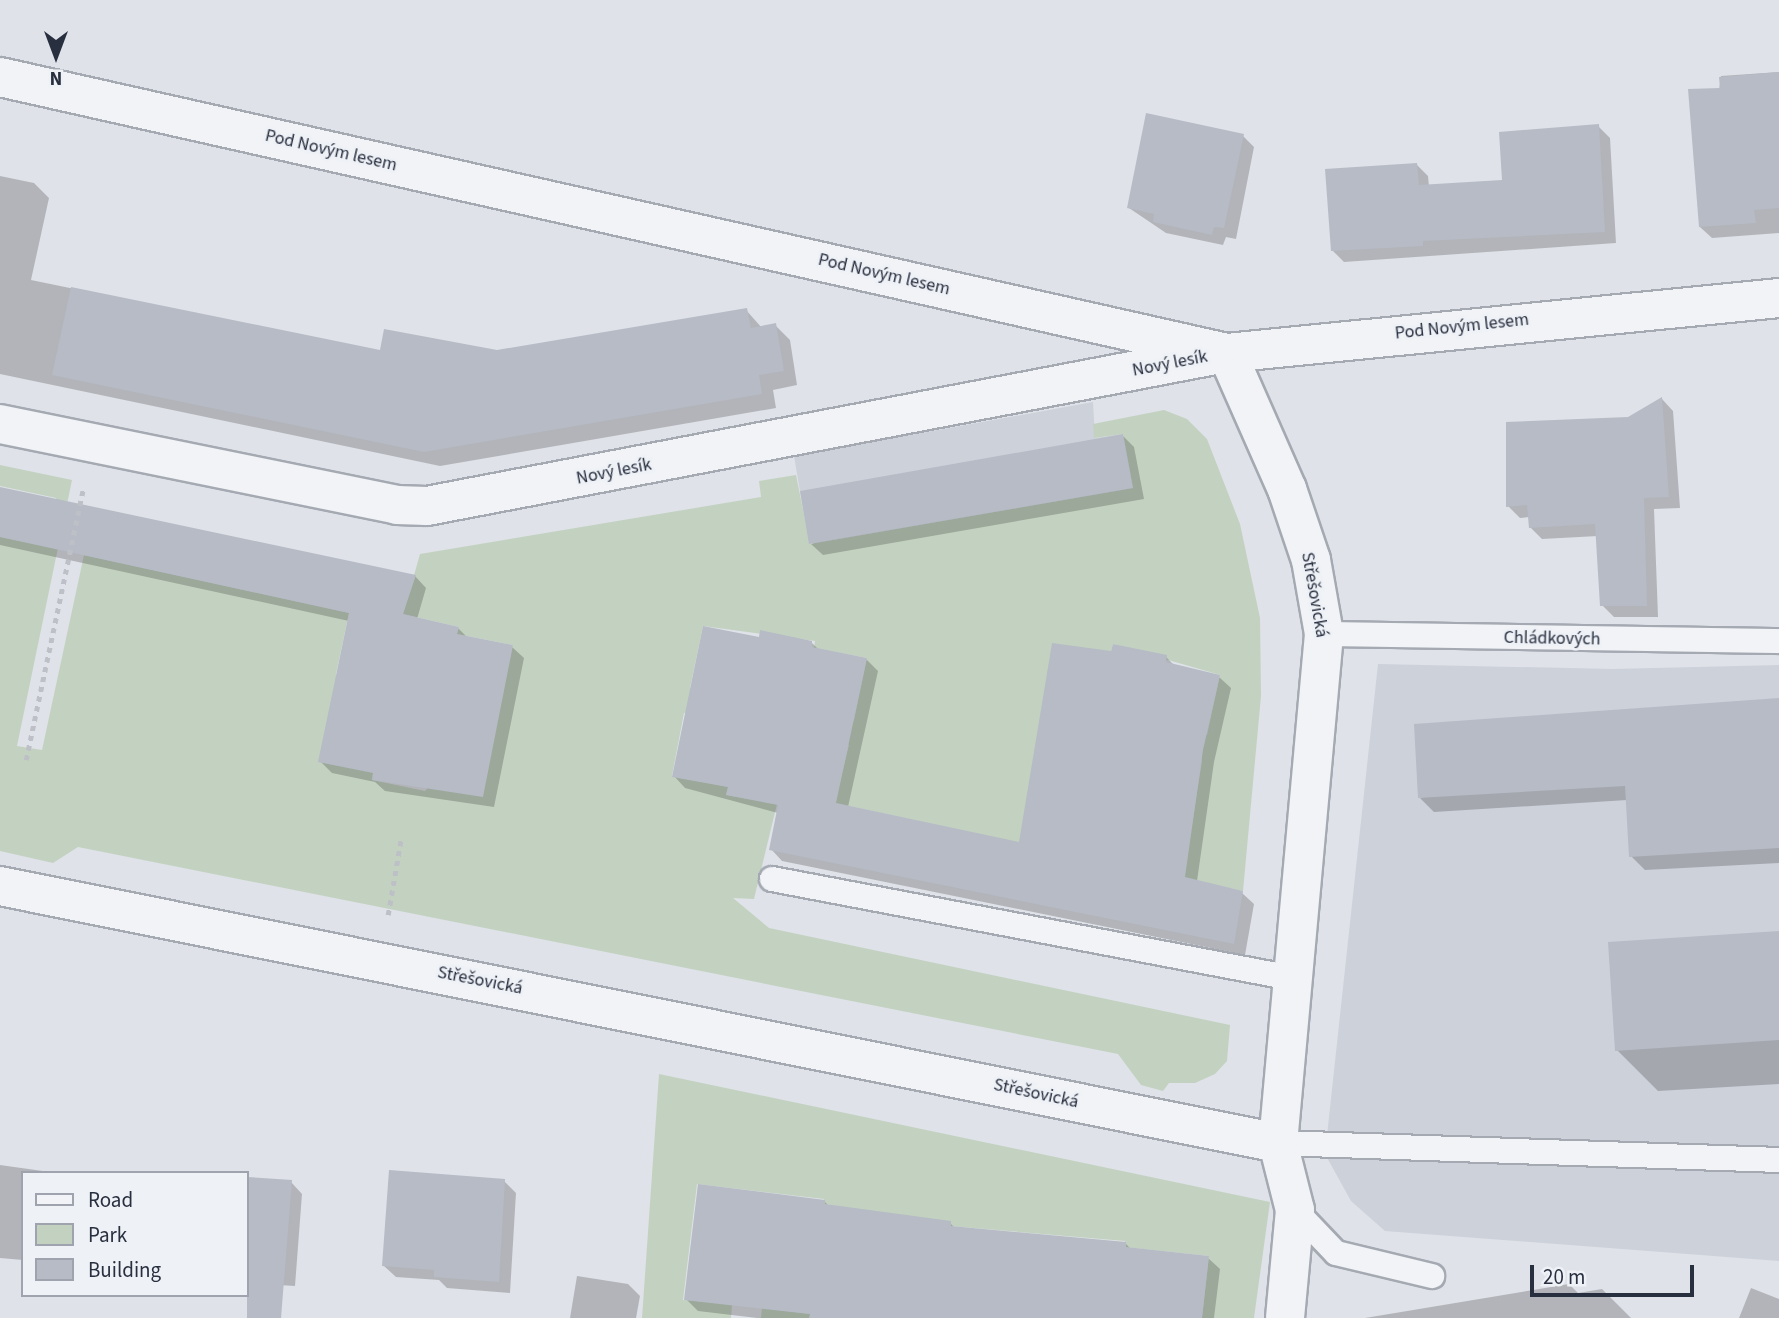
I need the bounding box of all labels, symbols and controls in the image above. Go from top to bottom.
north arrow [21,21,91,91]
text: N [50,64,62,91]
street label: Pod Novým lesem [263,125,399,177]
street label: Pod Novým lesem [816,249,952,301]
street label: Pod Novým lesem [1394,309,1530,345]
street label: Nový lesík [1131,346,1209,382]
street label: Nový lesík [575,454,653,490]
street label: Střešovická [1296,551,1332,639]
street label: Chládkových [1503,627,1601,651]
street label: Střešovická [436,962,524,1000]
street label: Střešovická [992,1074,1080,1114]
legend [21,1171,248,1297]
text: Road [88,1185,133,1215]
text: Park [88,1220,127,1250]
scale bar [1534,1252,1698,1296]
text: Building [88,1255,161,1285]
text: 20 m [1543,1262,1585,1292]

